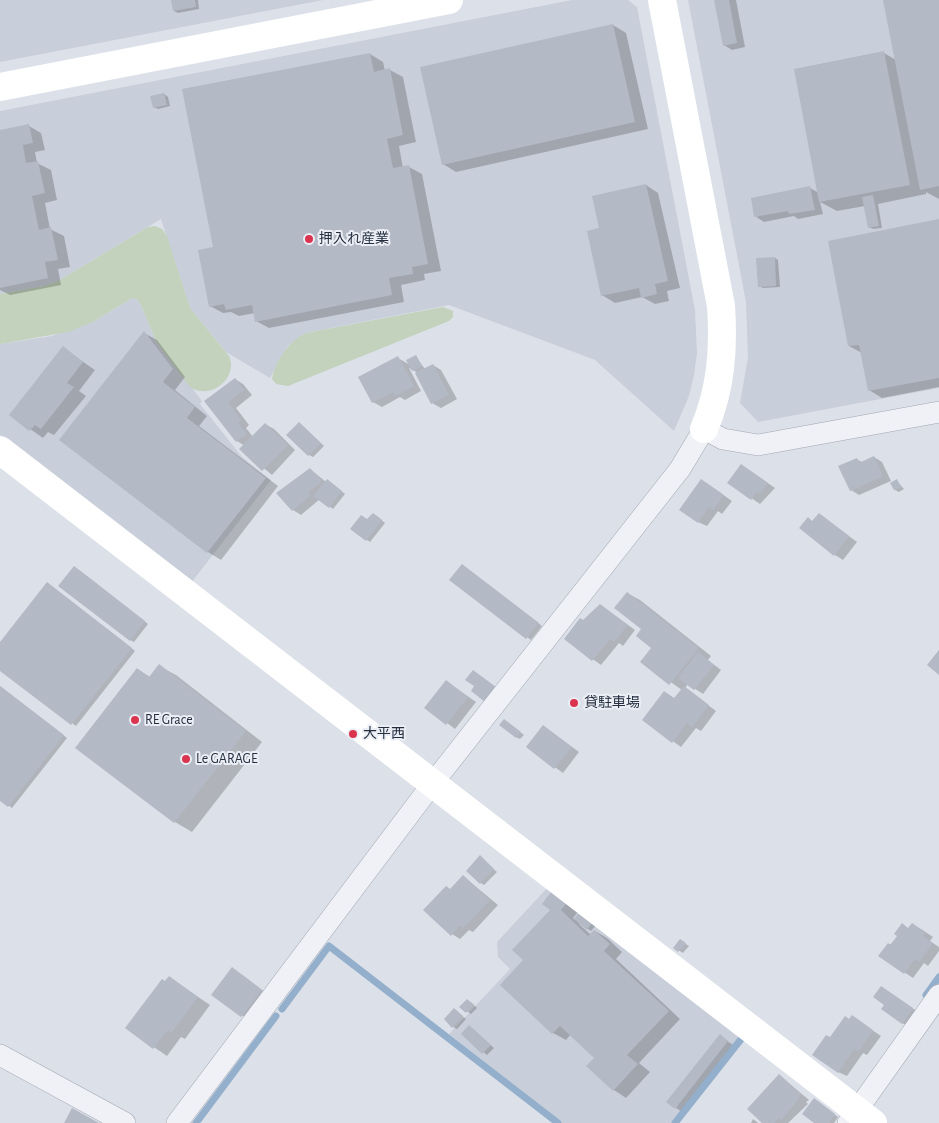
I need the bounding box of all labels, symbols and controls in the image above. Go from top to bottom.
place label: 押入れ産業 [319,231,389,247]
marker: 押入れ産業 [303,233,315,245]
place label: 貸駐車場 [584,695,640,711]
marker: 貸駐車場 [568,697,580,709]
place label: RE Grace [145,712,193,728]
marker: RE Grace [129,714,141,726]
place label: 大平西 [363,726,405,742]
marker: 大平西 [347,728,359,740]
place label: Le GARAGE [196,751,258,767]
marker: Le GARAGE [180,753,192,765]

